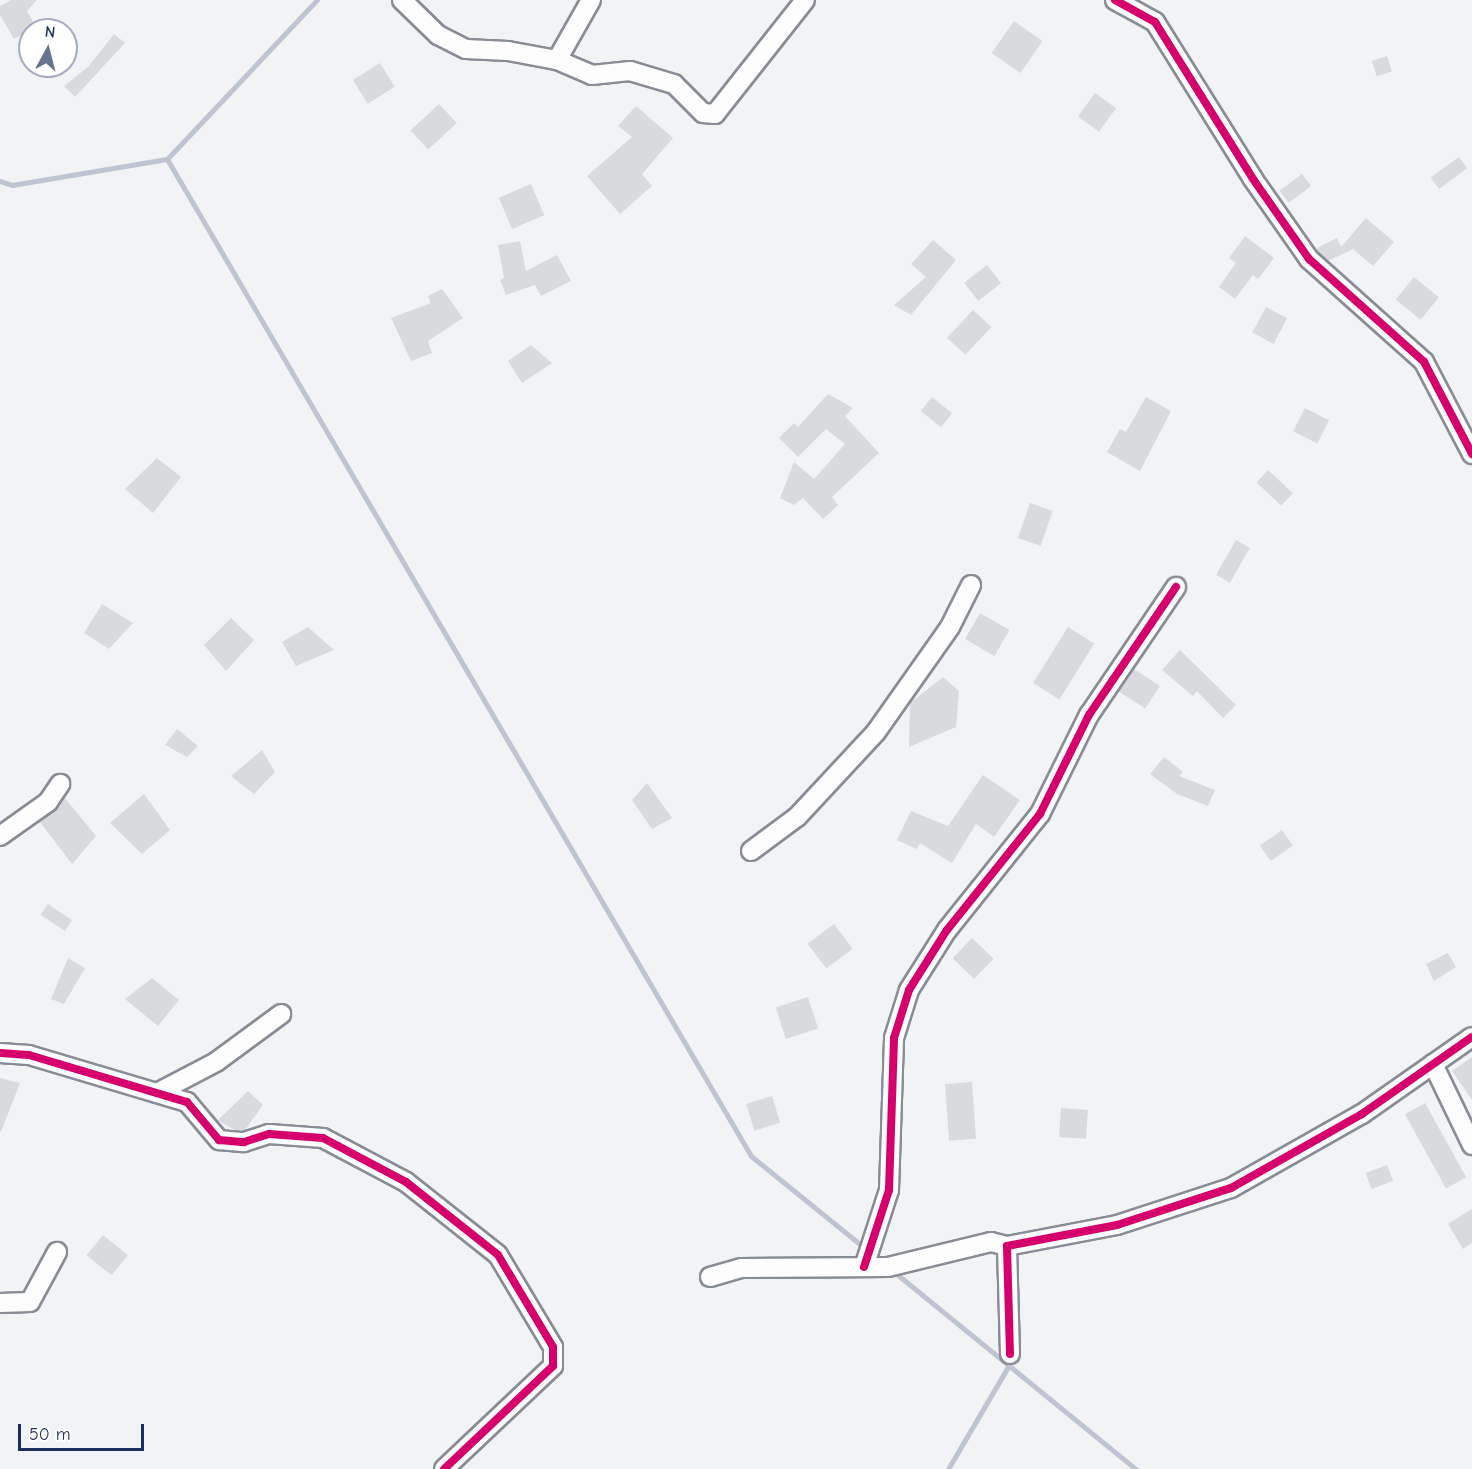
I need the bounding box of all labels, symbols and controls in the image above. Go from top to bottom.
north arrow [18,18,78,78]
text: N [44,23,56,42]
scale bar [21,1412,147,1450]
text: 50 m [29,1424,71,1445]

